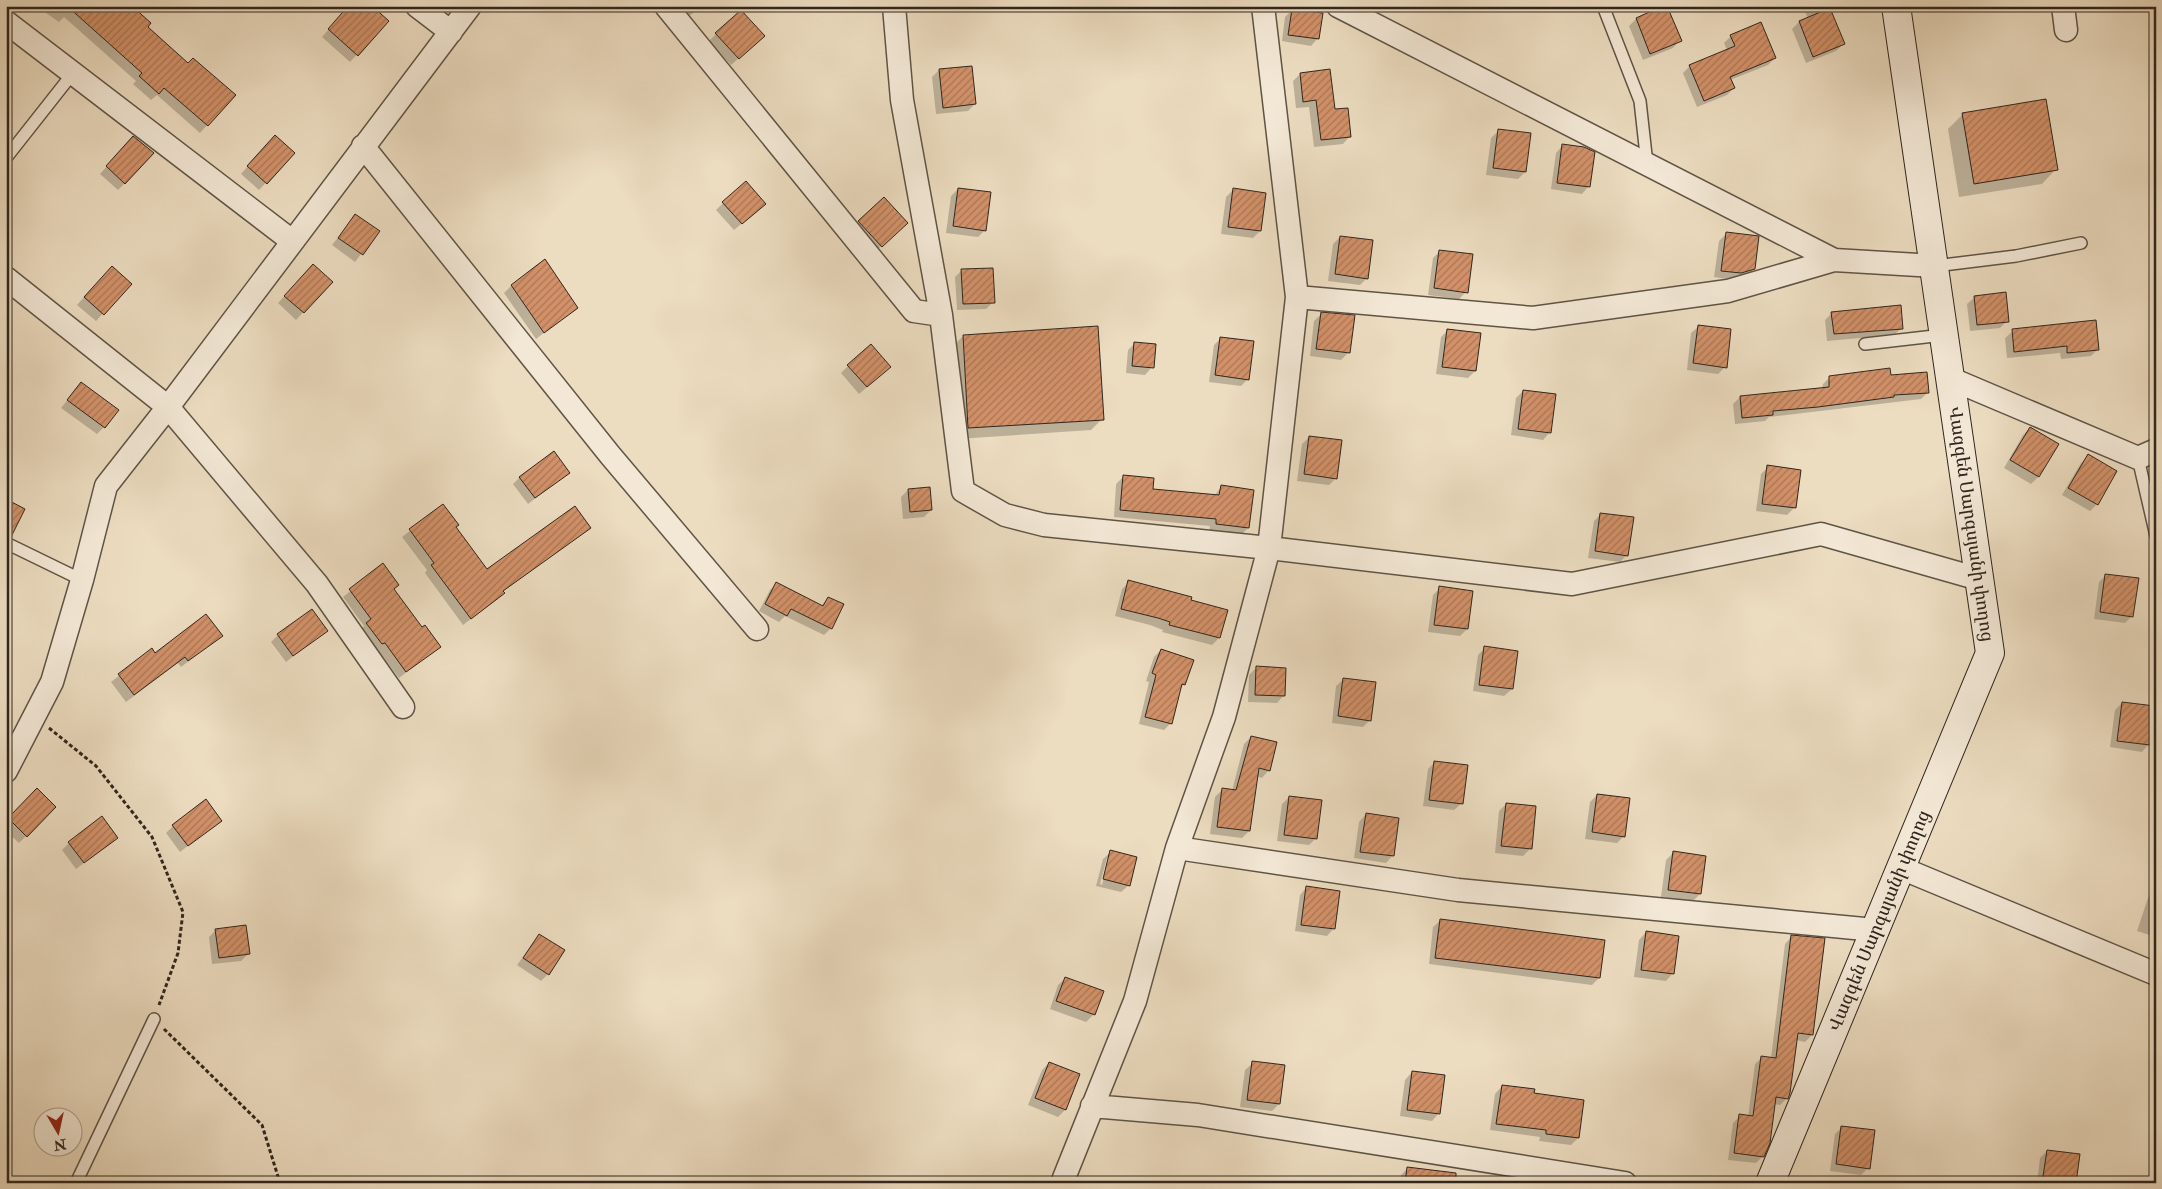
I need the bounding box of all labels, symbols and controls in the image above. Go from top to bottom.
street label: Վազգեն Սարգսյանի փողոց [1943,405,1999,643]
street label: Վազգեն Սարգսյանի փողոց [1823,807,1935,1035]
north arrow [32,1106,82,1156]
text: N [52,1135,68,1154]

